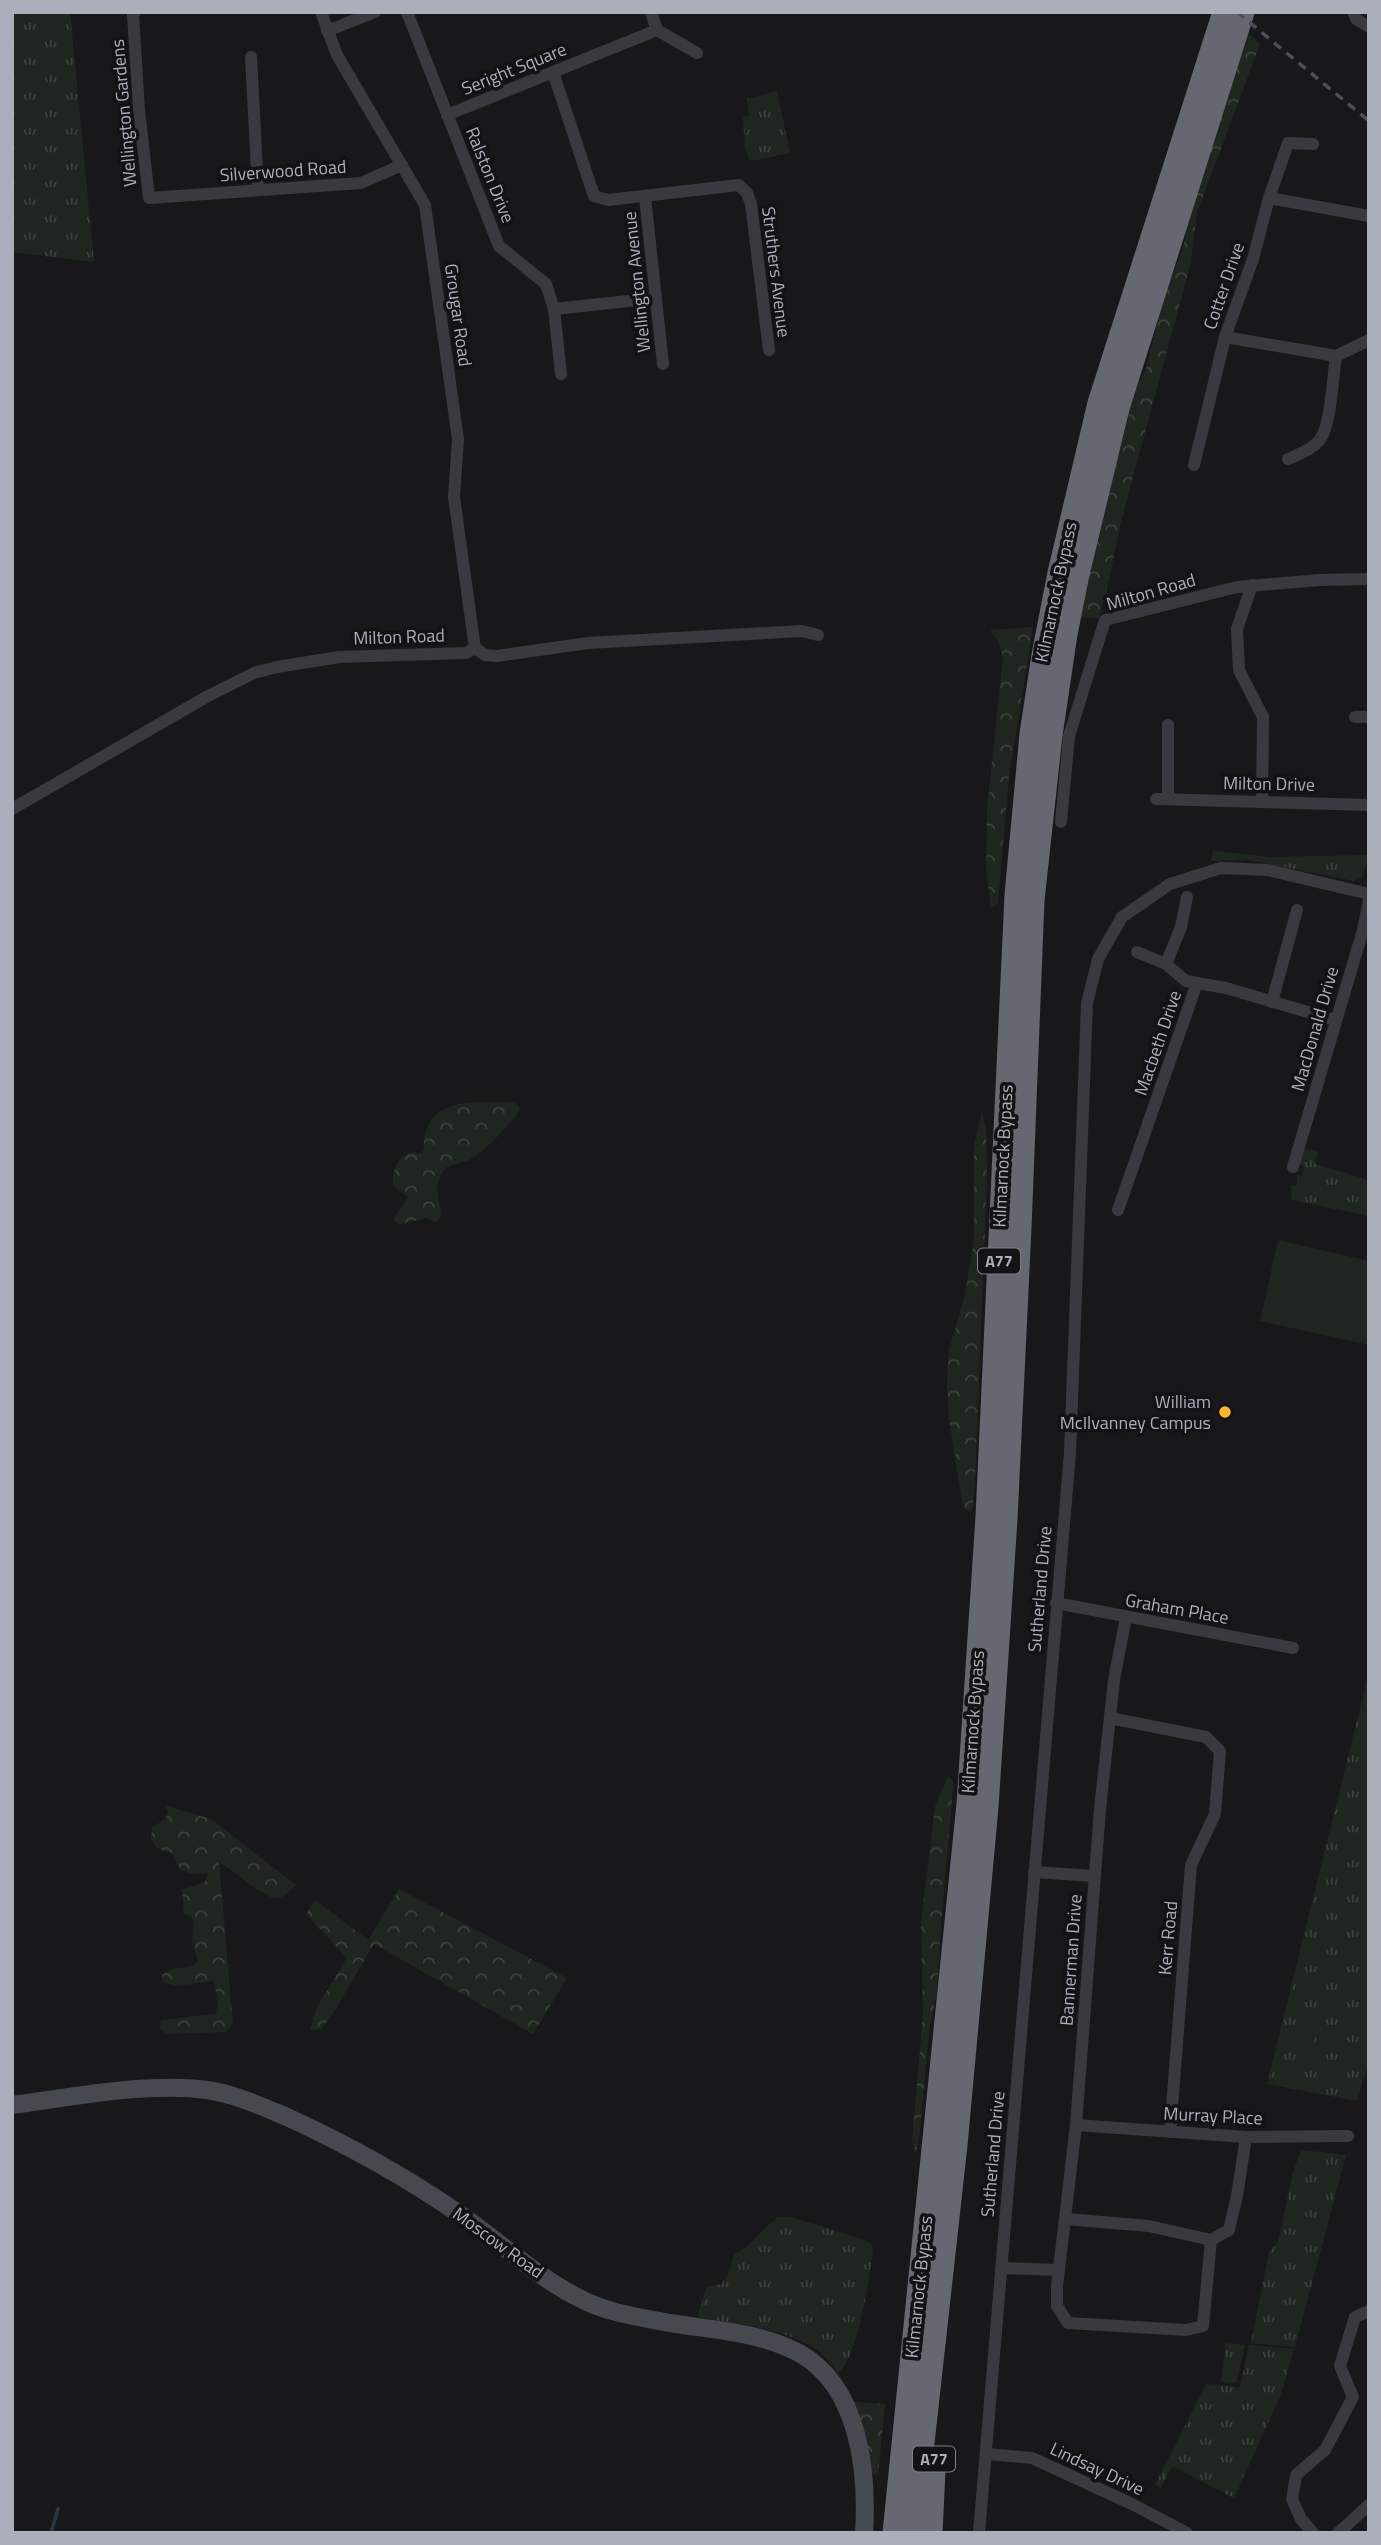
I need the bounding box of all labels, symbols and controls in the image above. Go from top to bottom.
street label: Seright Square [457,35,570,102]
street label: Wellington Gardens [104,38,143,188]
street label: Ralston Drive [459,123,522,227]
street label: Silverwood Road [219,153,347,188]
street label: Struthers Avenue [755,205,798,339]
street label: Wellington Avenue [616,210,657,354]
street label: Cotter Drive [1196,239,1251,333]
street label: Grougar Road [438,262,479,368]
street label: Kilmarnock Bypass [1027,519,1084,665]
street label: Milton Road [1103,566,1199,617]
street label: Milton Road [353,621,445,652]
street label: Milton Drive [1223,769,1315,798]
street label: MacDonald Drive [1284,963,1345,1094]
street label: Macbeth Drive [1127,987,1188,1099]
street label: Kilmarnock Bypass [985,1084,1020,1228]
road number: A77 [978,1248,1020,1274]
place label: William McIlvanney Campus [1060,1388,1211,1436]
marker: William McIlvanney Campus [1217,1404,1233,1420]
street label: Sutherland Drive [1021,1525,1058,1653]
street label: Graham Place [1123,1586,1231,1631]
street label: Kilmarnock Bypass [954,1650,991,1794]
street label: Bannerman Drive [1052,1893,1089,2027]
street label: Kerr Road [1151,1900,1184,1976]
street label: Sutherland Drive [974,2090,1011,2218]
street label: Murray Place [1163,2099,1263,2132]
street label: Moscow Road [447,2200,549,2285]
street label: Kilmarnock Bypass [898,2214,939,2360]
street label: Lindsay Drive [1046,2435,1149,2502]
road number: A77 [913,2446,955,2472]

